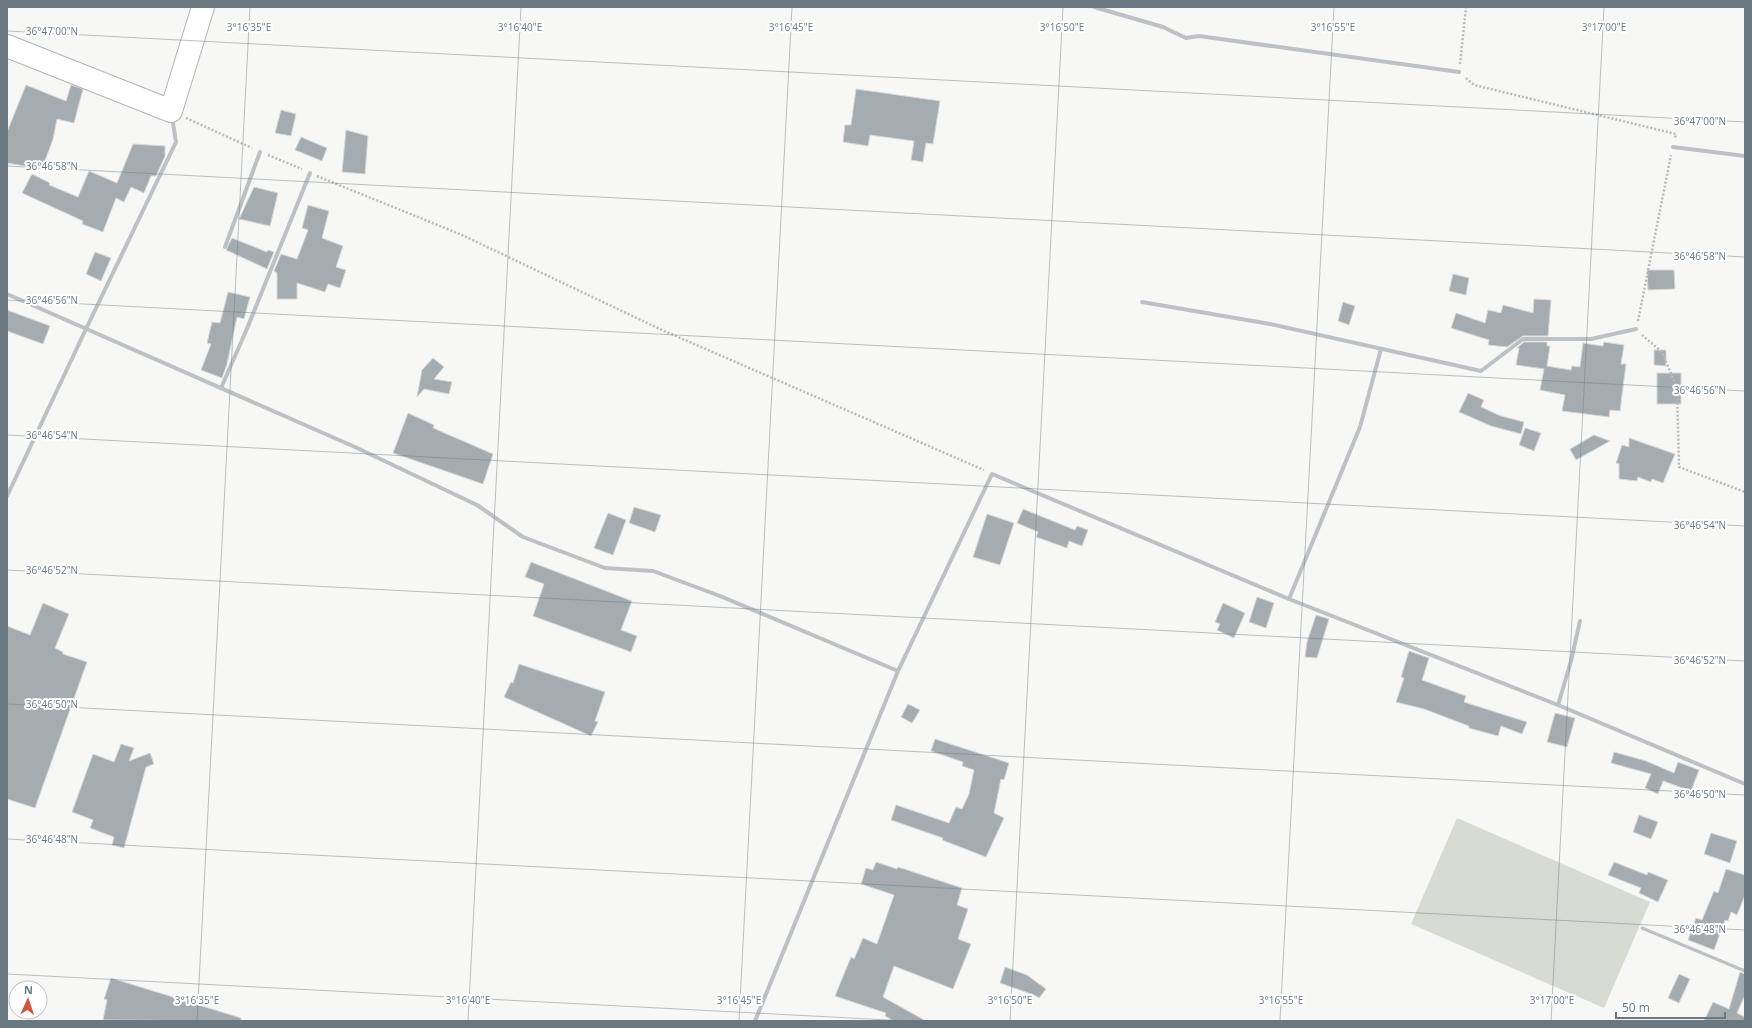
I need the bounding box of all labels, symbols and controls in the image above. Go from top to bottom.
text: 3°16'35"E [227,20,271,34]
text: 3°16'40"E [498,20,542,34]
text: 3°16'45"E [769,20,813,34]
text: 3°16'50"E [1040,20,1084,34]
text: 3°16'55"E [1311,20,1355,34]
text: 3°17'00"E [1582,20,1626,34]
text: 36°47'00"N [26,24,78,38]
text: 36°47'00"N [1674,114,1726,128]
text: 36°46'58"N [26,159,78,173]
text: 36°46'58"N [1674,249,1726,263]
text: 36°46'56"N [26,293,78,307]
text: 36°46'56"N [1674,383,1726,397]
text: 36°46'54"N [26,428,78,442]
text: 36°46'54"N [1674,518,1726,532]
text: 36°46'52"N [26,563,78,577]
text: 36°46'52"N [1674,653,1726,667]
text: 36°46'50"N [26,697,78,711]
text: 36°46'50"N [1674,787,1726,801]
text: 36°46'48"N [26,832,78,846]
text: 36°46'48"N [1674,922,1726,936]
north arrow [8,980,48,1020]
text: N [24,982,33,997]
text: 3°16'35"E [175,993,219,1007]
text: 3°16'40"E [446,993,490,1007]
text: 3°16'45"E [717,993,761,1007]
text: 3°16'50"E [988,993,1032,1007]
text: 3°16'55"E [1259,993,1303,1007]
text: 3°17'00"E [1530,993,1574,1007]
scale bar [1616,994,1725,1020]
text: 50 m [1622,999,1650,1016]

